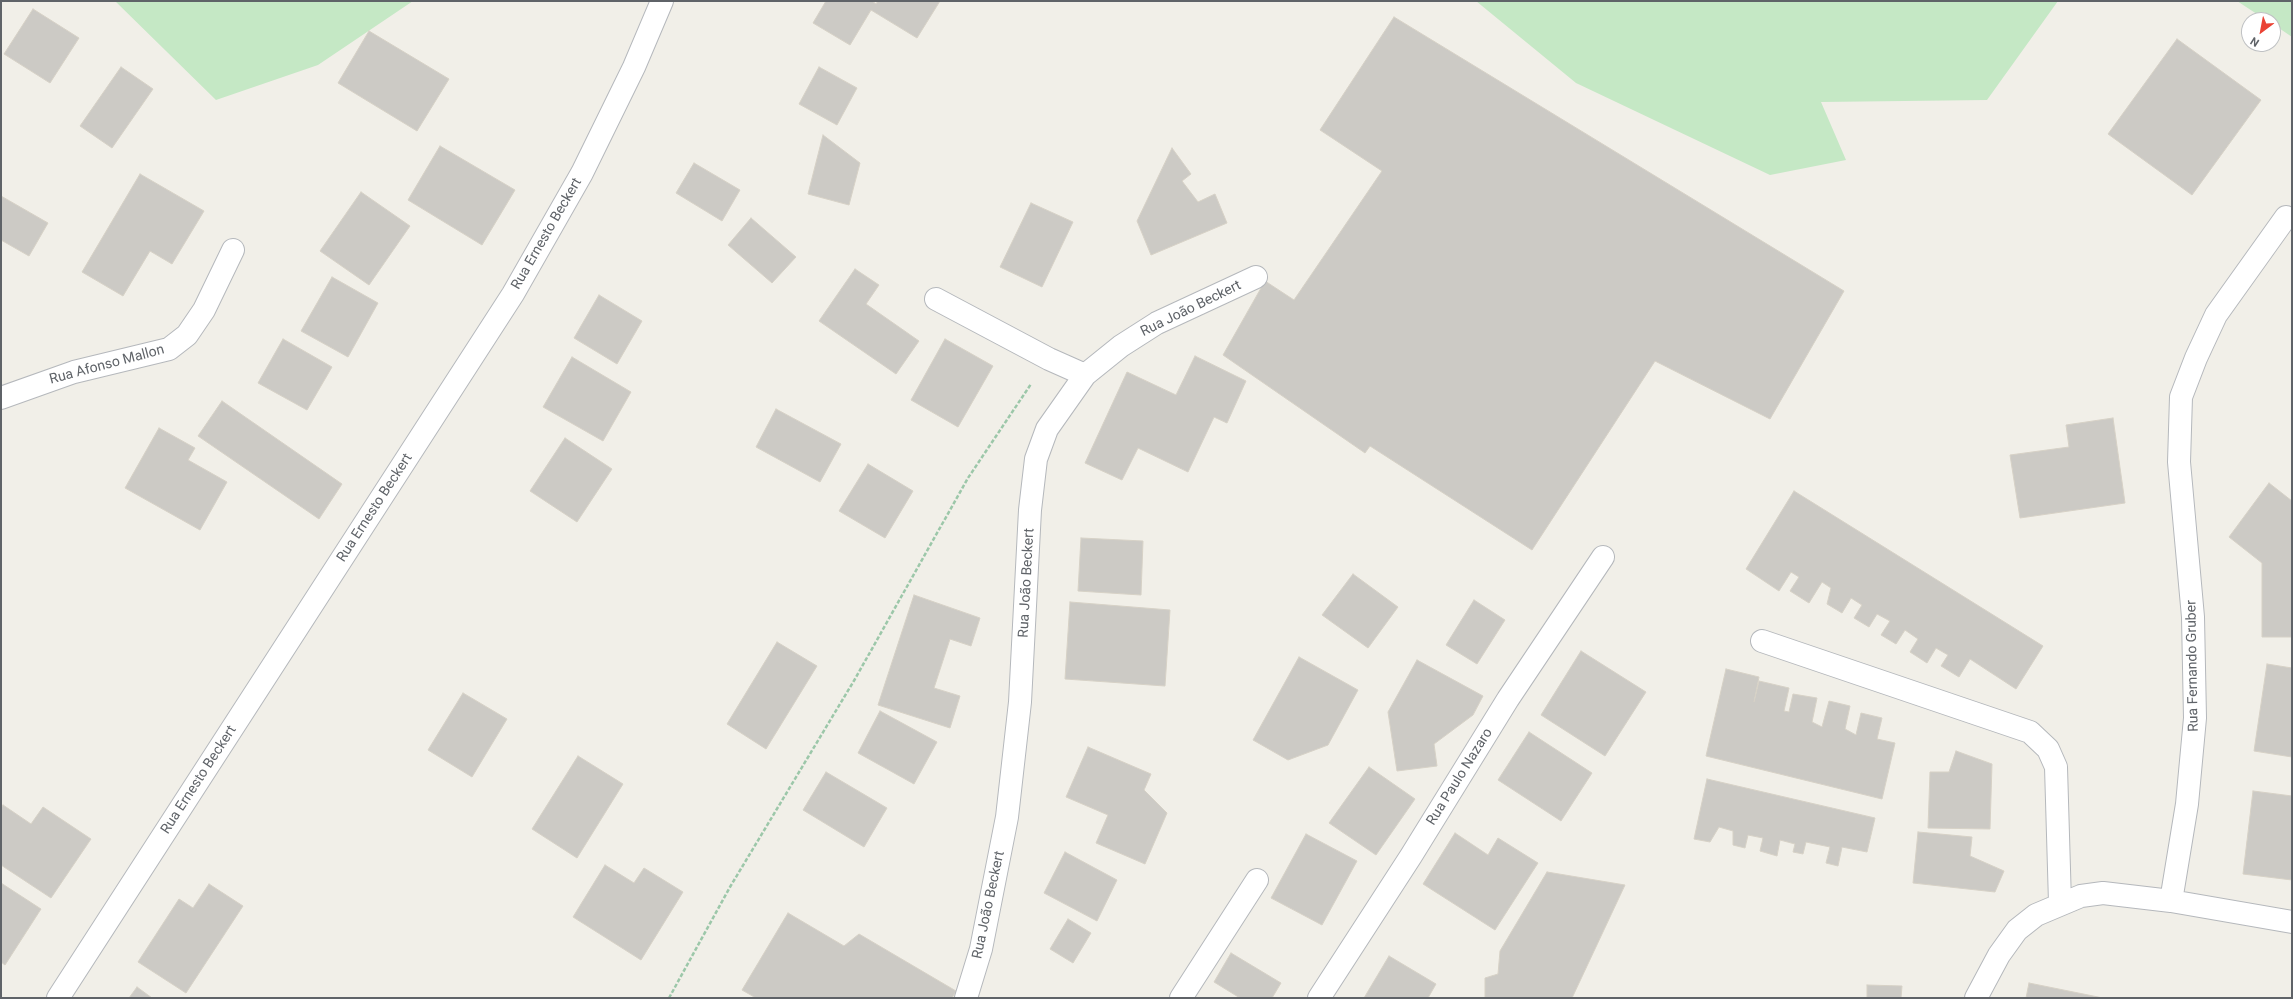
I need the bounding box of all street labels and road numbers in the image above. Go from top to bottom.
street label: Rua Ernesto Beckert [508,175,586,293]
street label: Rua João Beckert [1138,277,1244,341]
street label: Rua Afonso Mallon [48,342,166,388]
street label: Rua Ernesto Beckert [334,451,416,565]
street label: Rua João Beckert [1016,528,1038,638]
street label: Rua Fernando Gruber [2183,600,2203,732]
street label: Rua Ernesto Beckert [158,723,240,837]
street label: Rua Paulo Nazaro [1423,725,1497,829]
street label: Rua João Beckert [969,850,1009,960]

